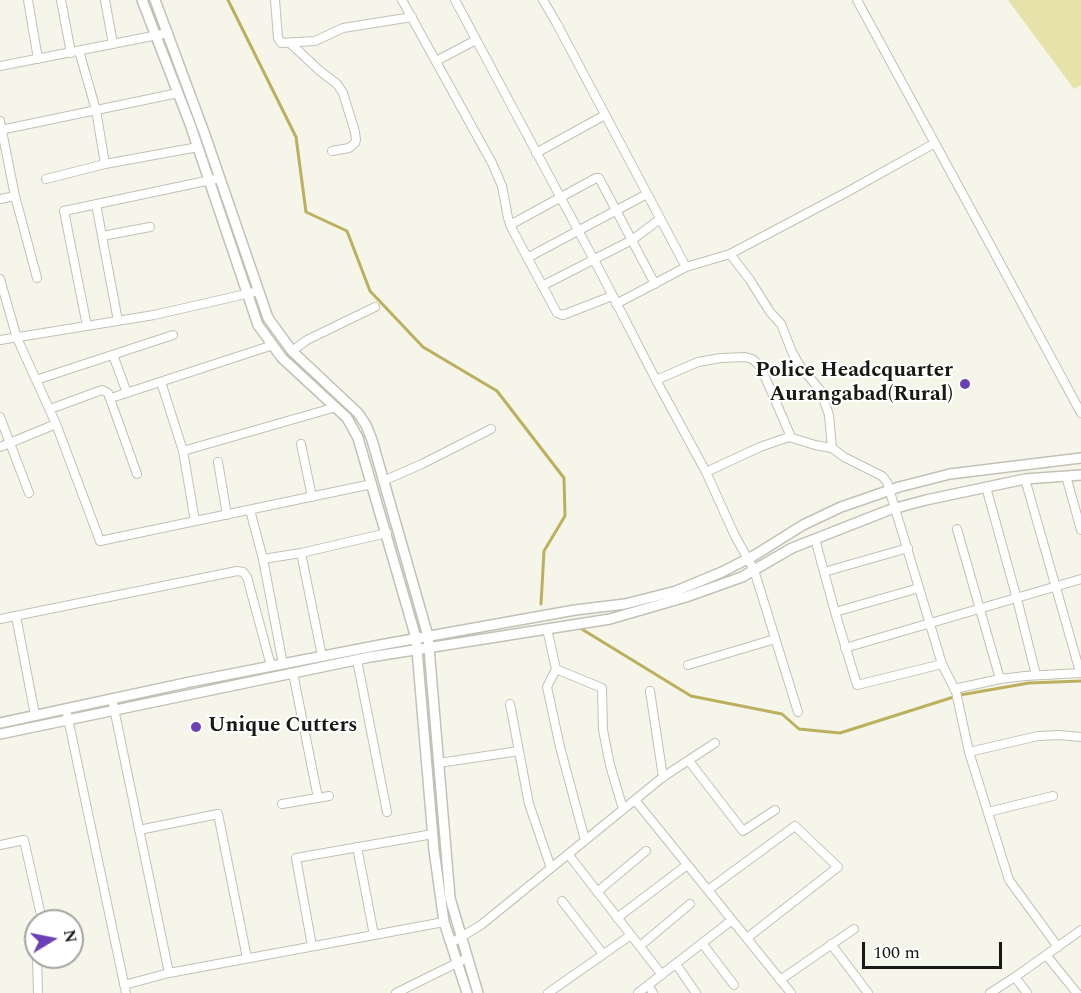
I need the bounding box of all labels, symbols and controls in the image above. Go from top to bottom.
place label: Police Headcquarter Aurangabad(Rural) [755,359,953,409]
marker: Police Headcquarter Aurangabad(Rural) [958,377,972,391]
place label: Unique Cutters [208,714,358,740]
marker: Unique Cutters [189,720,203,734]
north arrow [24,909,84,969]
text: N [57,928,83,945]
scale bar [865,930,1004,968]
text: 100 m [873,939,920,966]

